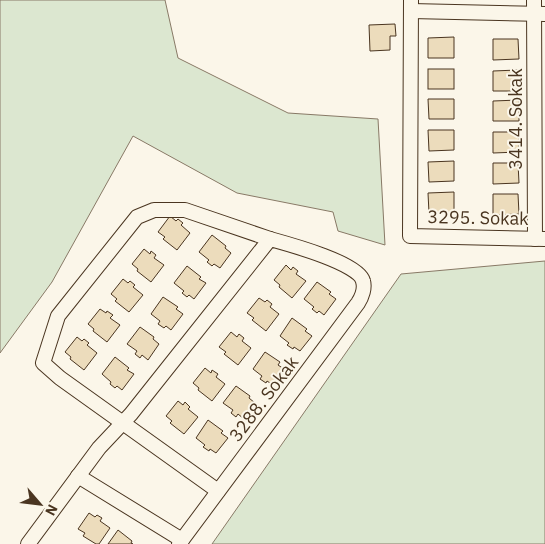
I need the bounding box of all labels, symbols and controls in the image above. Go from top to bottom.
street label: 3414. Sokak [504,68,527,170]
street label: 3295. Sokak [427,205,529,230]
street label: 3288. Sokak [224,351,304,446]
north arrow [15,479,65,529]
text: N [41,501,62,519]

